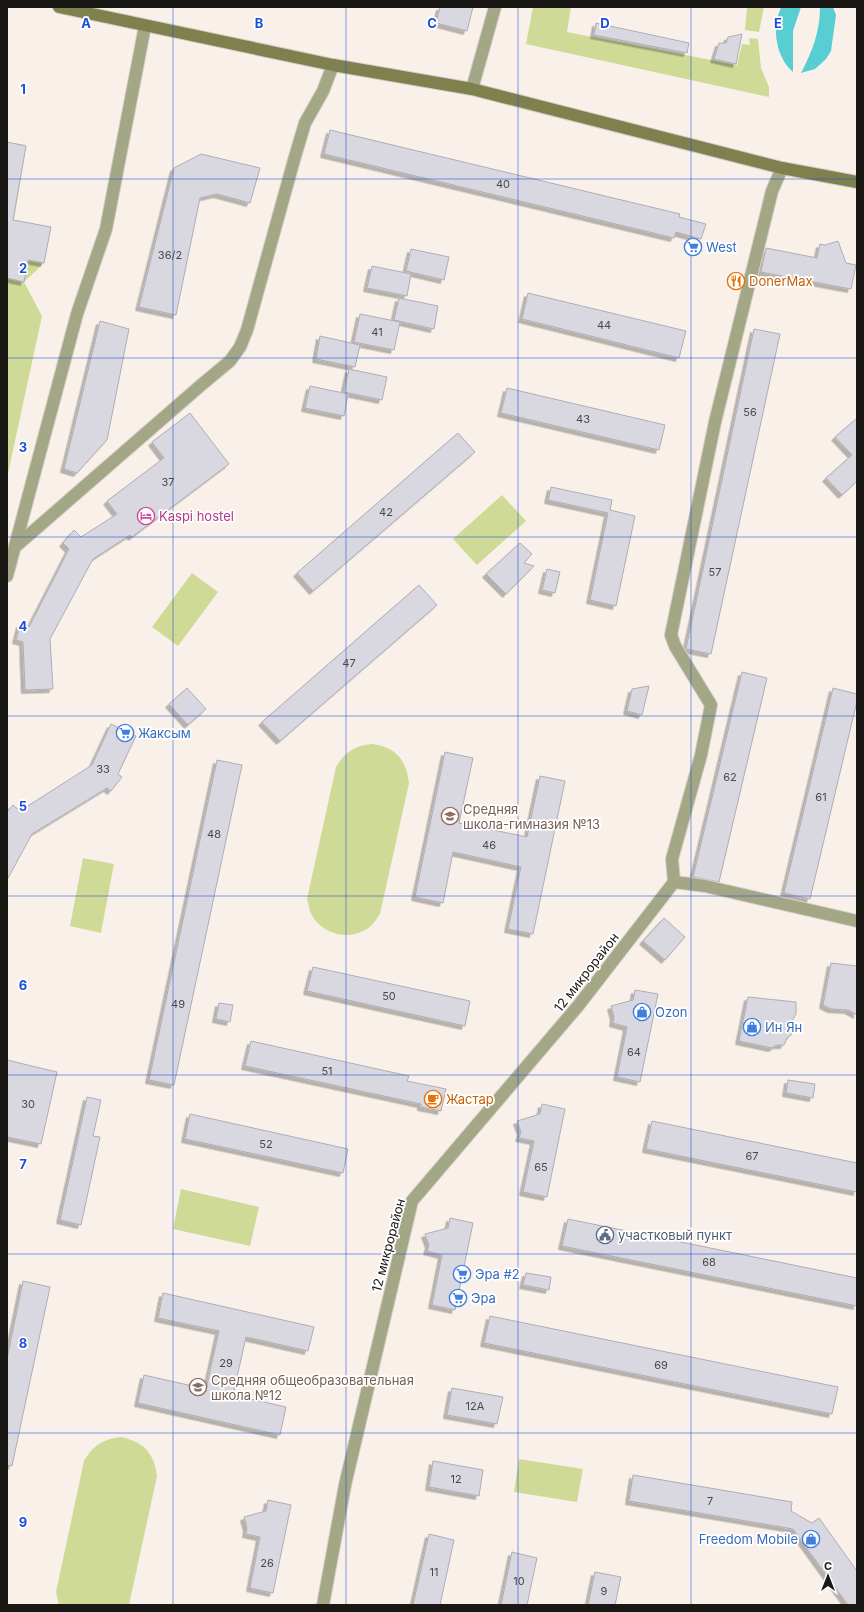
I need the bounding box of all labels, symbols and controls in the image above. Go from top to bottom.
text: A [81,15,91,31]
text: B [255,15,264,31]
text: C [427,15,437,31]
text: D [600,15,610,31]
text: E [774,15,782,31]
text: 1 [20,81,26,97]
house number: 40 [496,177,510,191]
supermarket icon: West [683,237,703,257]
place label: West [706,239,737,255]
house number: 36/2 [158,248,182,262]
text: 2 [19,260,27,276]
restaurant icon: DonerMax [726,271,746,291]
place label: DonerMax [749,273,813,289]
house number: 44 [597,318,611,332]
house number: 41 [371,325,383,339]
house number: 56 [743,405,757,419]
house number: 43 [576,412,590,426]
text: 3 [19,439,27,455]
house number: 37 [161,475,175,489]
house number: 42 [379,505,393,519]
hotel icon: Kaspi hostel [136,506,156,526]
place label: Kaspi hostel [159,508,234,524]
house number: 57 [709,565,721,579]
text: 4 [19,618,28,634]
house number: 47 [342,656,356,670]
supermarket icon: Жаксым [115,723,135,743]
place label: Жаксым [138,725,191,741]
house number: 33 [96,762,110,776]
house number: 62 [723,770,737,784]
house number: 61 [815,790,827,804]
text: 5 [19,798,27,814]
place label: Средняя школа-гимназия №13 [463,801,600,832]
school or university icon: Средняя школа-гимназия №13 [440,806,460,826]
house number: 48 [207,827,221,841]
house number: 46 [482,838,496,852]
street label: 12 микрорайон [550,929,622,1015]
text: 6 [19,977,27,993]
house number: 50 [382,989,396,1003]
house number: 49 [171,997,185,1011]
shop icon: Ozon [632,1002,652,1022]
place label: Ozon [655,1004,687,1020]
shop icon: Ин Ян [742,1017,762,1037]
place label: Ин Ян [765,1019,802,1035]
house number: 64 [627,1045,641,1059]
house number: 51 [321,1064,333,1078]
cafe icon: Жастар [423,1089,443,1109]
place label: Жастар [446,1091,494,1107]
house number: 30 [21,1097,35,1111]
house number: 52 [259,1137,273,1151]
house number: 67 [745,1149,759,1163]
text: 7 [19,1156,27,1172]
house number: 65 [534,1160,548,1174]
street label: 12 микрорайон [368,1197,408,1293]
public building icon: участковый пункт [595,1225,615,1245]
place label: участковый пункт [618,1227,732,1243]
house number: 68 [702,1255,716,1269]
supermarket icon: Эра #2 [452,1264,472,1284]
place label: Эра #2 [475,1266,520,1282]
supermarket icon: Эра [448,1288,468,1308]
place label: Эра [471,1290,496,1306]
text: 8 [19,1335,27,1351]
house number: 29 [219,1356,233,1370]
house number: 69 [654,1358,668,1372]
place label: Средняя общеобразовательная школа №12 [211,1372,414,1403]
school or university icon: Средняя общеобразовательная школа №12 [188,1377,208,1397]
house number: 12А [466,1399,485,1413]
house number: 12 [450,1472,462,1486]
house number: 7 [707,1494,713,1508]
text: 9 [19,1514,27,1530]
shop icon: Freedom Mobile [801,1529,821,1549]
place label: Freedom Mobile [699,1531,798,1547]
house number: 26 [260,1556,274,1570]
north arrow [808,1556,848,1596]
text: С [824,1559,832,1573]
house number: 11 [430,1565,438,1579]
house number: 10 [513,1574,525,1588]
house number: 9 [601,1584,608,1598]

